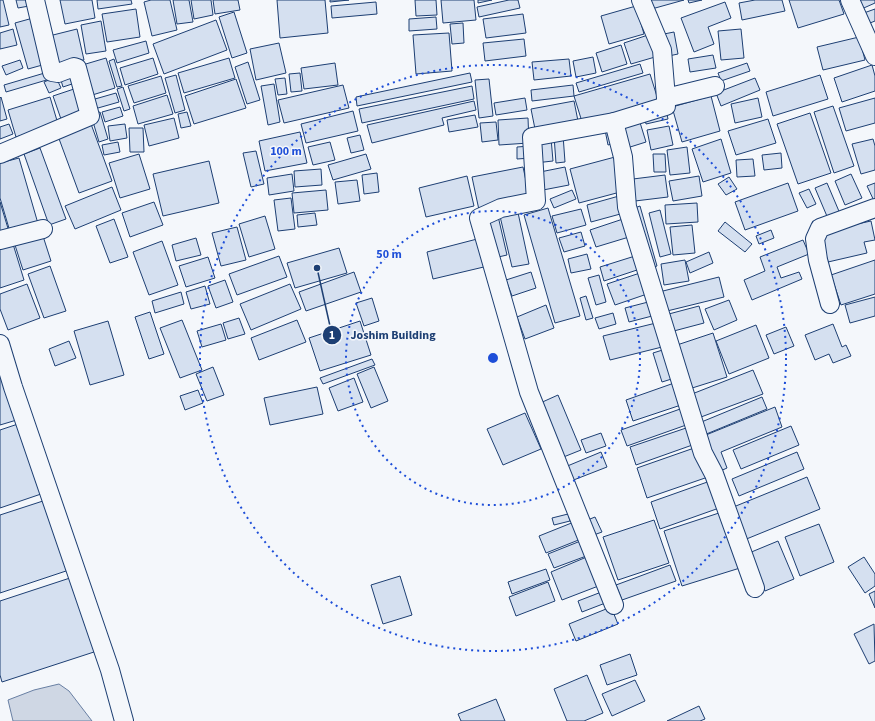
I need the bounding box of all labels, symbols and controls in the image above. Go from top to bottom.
text: 100 m [270,143,302,160]
text: 50 m [376,246,402,263]
callout: Joshim Building [322,323,443,347]
text: 1 [329,327,335,344]
text: Joshim Building [350,327,436,344]
centre of rings [486,351,500,365]

